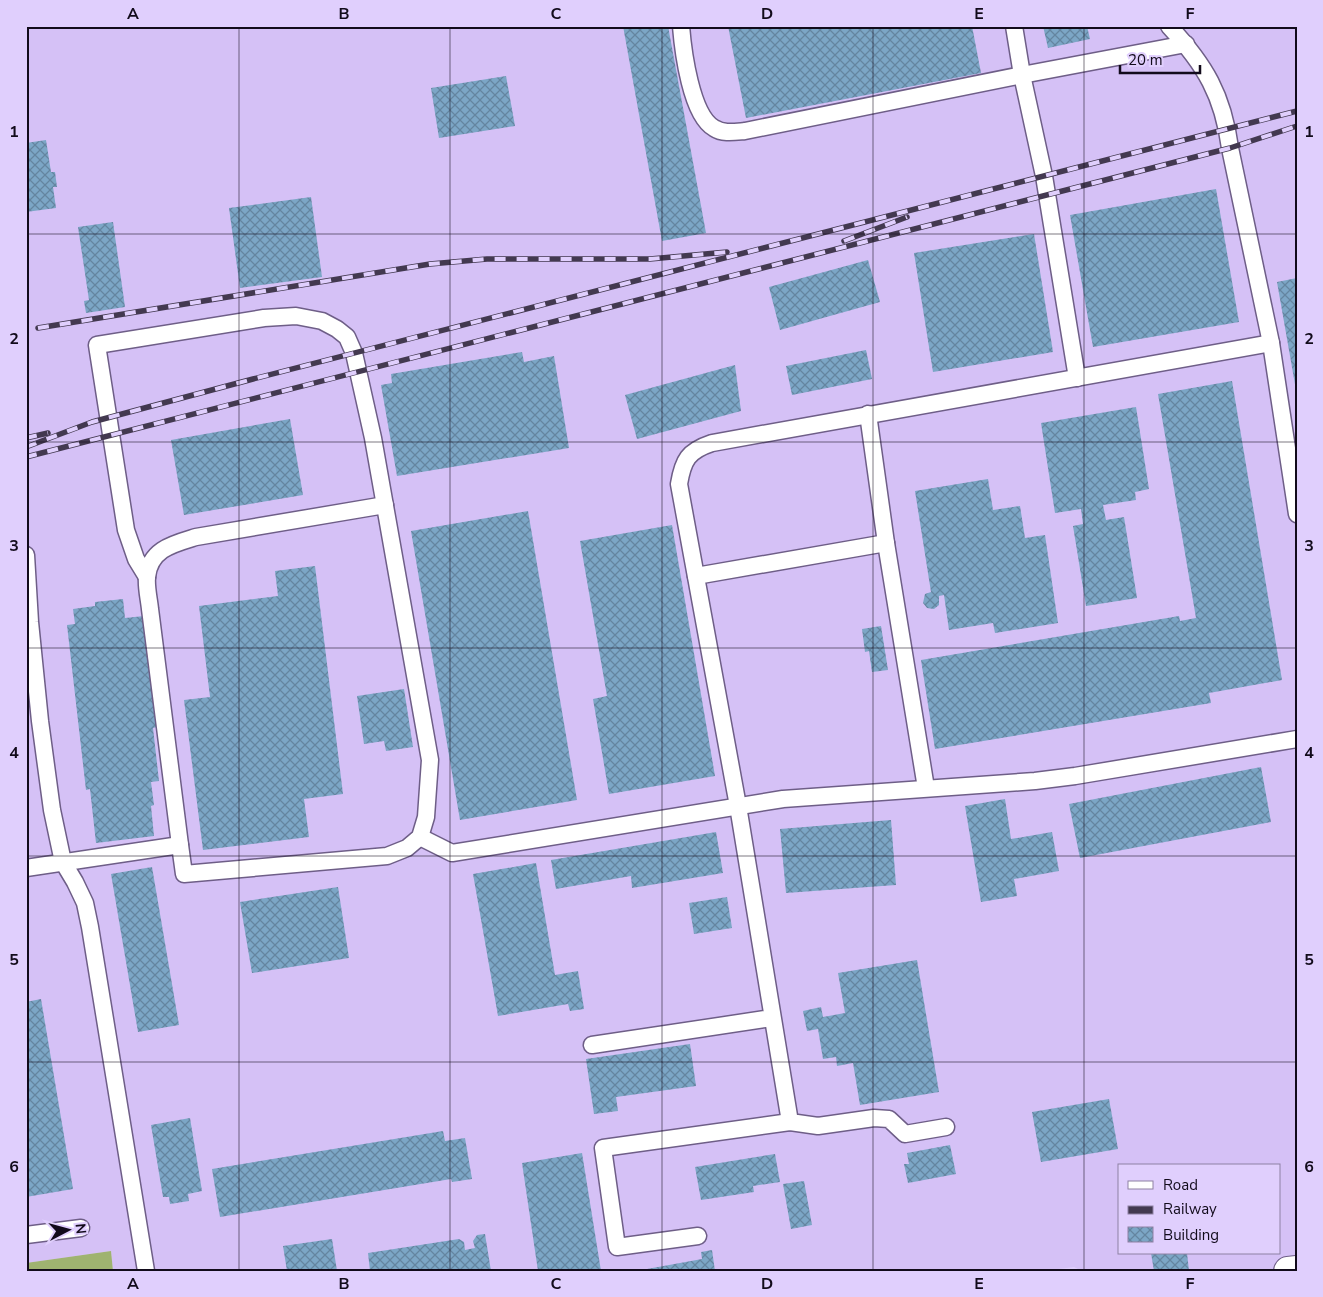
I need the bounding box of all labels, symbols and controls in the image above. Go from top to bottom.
text: A [127,3,139,25]
text: B [338,3,350,25]
text: C [551,3,562,25]
text: D [761,3,773,25]
text: E [974,3,984,25]
text: F [1186,3,1195,25]
scale bar [1120,42,1200,74]
text: 20 m [1128,50,1163,70]
text: 1 [9,121,19,143]
text: 1 [1304,121,1314,143]
text: 2 [9,328,19,350]
text: 2 [1304,328,1314,350]
text: 3 [9,535,19,557]
text: 3 [1304,535,1314,557]
text: 4 [9,742,19,764]
text: 4 [1304,742,1314,764]
text: 5 [9,949,19,971]
text: 5 [1304,949,1314,971]
text: 6 [9,1156,19,1178]
text: 6 [1304,1156,1314,1178]
legend [1118,1164,1280,1254]
text: Road [1163,1175,1198,1195]
text: Railway [1163,1199,1217,1219]
north arrow [42,1204,92,1254]
text: N [70,1222,90,1235]
text: Building [1163,1225,1219,1245]
text: A [127,1273,139,1295]
text: B [338,1273,350,1295]
text: C [551,1273,562,1295]
text: D [761,1273,773,1295]
text: E [974,1273,984,1295]
text: F [1186,1273,1195,1295]

